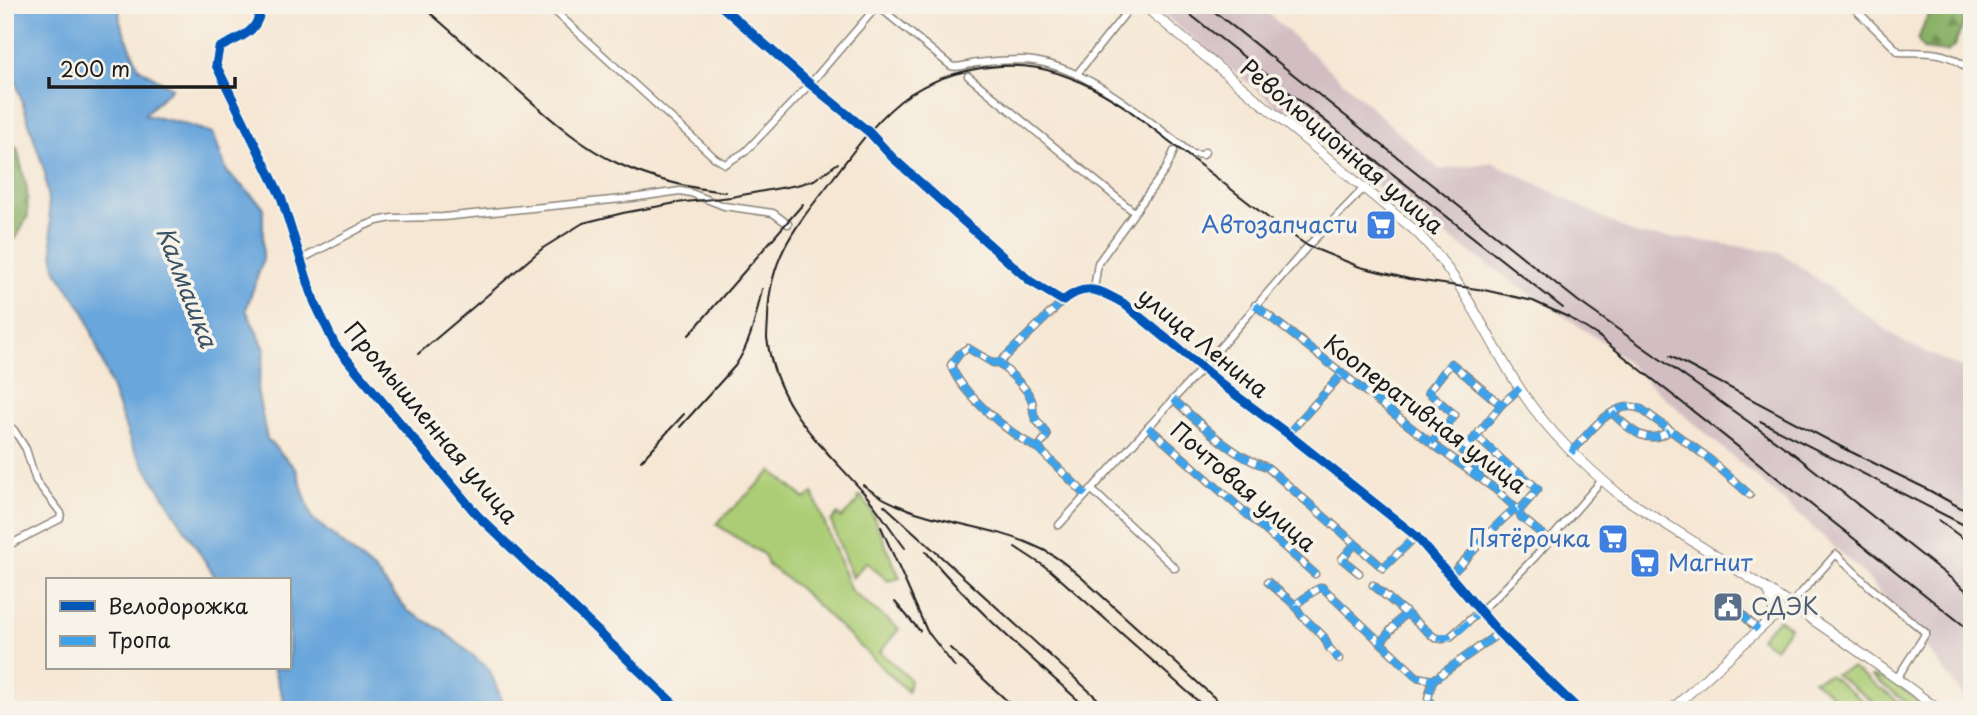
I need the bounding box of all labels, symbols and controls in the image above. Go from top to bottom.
scale bar [49,46,234,90]
street label: Революционная улица [1234,50,1453,242]
text: 200 m [60,52,130,84]
place label: Автозапчасти [1201,206,1358,241]
supermarket icon: Автозапчасти [1364,208,1398,242]
water label: Калмашка [148,220,228,353]
street label: улица Ленина [1131,278,1277,406]
street label: Промышленная улица [337,313,528,531]
street label: Кооперативная улица [1317,325,1535,501]
street label: Почтовая улица [1163,412,1325,560]
place label: Пятёрочка [1468,520,1591,555]
supermarket icon: Пятёрочка [1596,522,1630,556]
place label: Магнит [1668,544,1754,579]
supermarket icon: Магнит [1628,546,1662,580]
legend [46,578,290,670]
place label: СДЭК [1751,588,1818,623]
text: Велодорожка [108,589,249,621]
public building icon: СДЭК [1711,590,1745,624]
text: Тропа [108,623,170,655]

